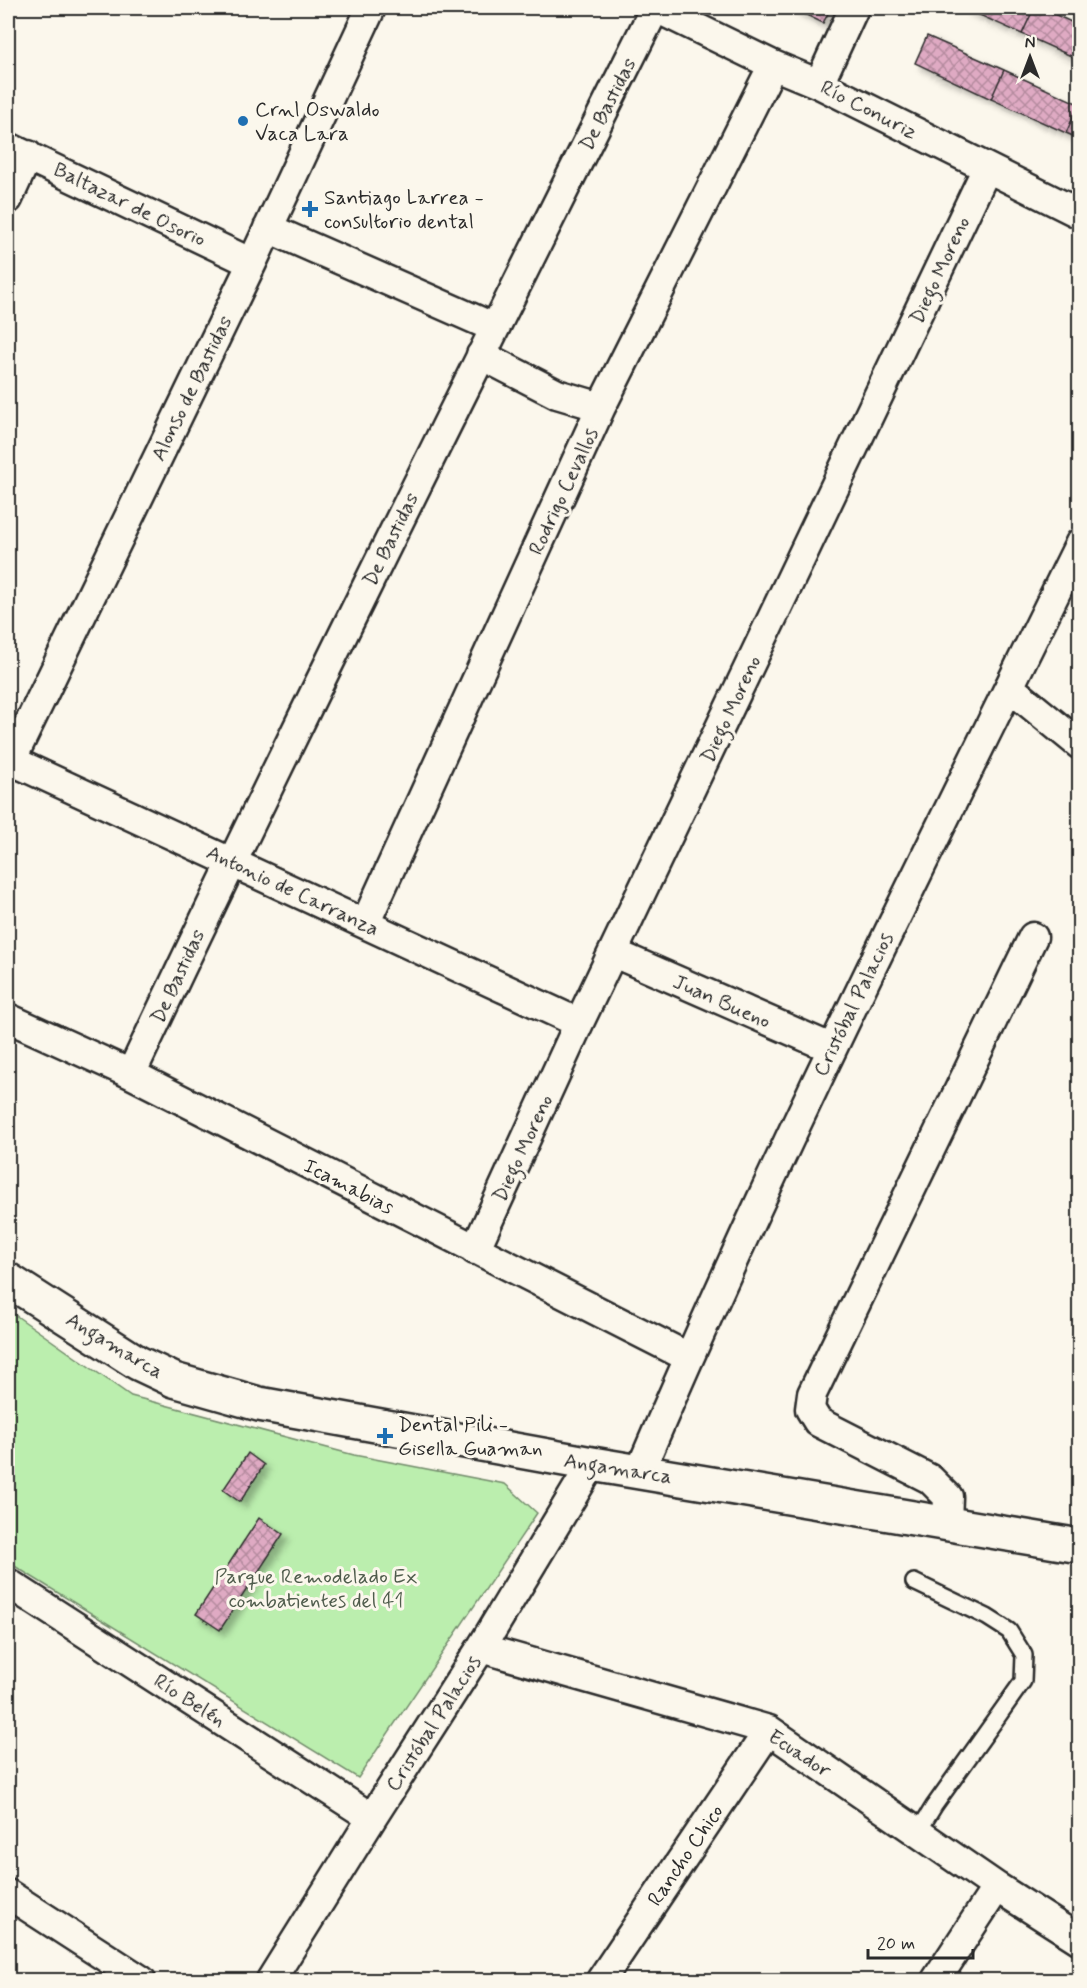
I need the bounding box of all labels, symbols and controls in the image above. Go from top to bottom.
north arrow [1000,27,1060,87]
text: N [1025,33,1035,54]
street label: De Bastidas [572,53,643,156]
street label: Río Conuriz [815,74,922,146]
place label: Crnl Oswaldo Vaca Lara [255,96,380,148]
marker: Crnl Oswaldo Vaca Lara [236,114,250,128]
street label: Baltazar de Osorio [49,156,210,254]
place label: Santiago Larrea - consultorio dental [324,184,484,236]
marker: Santiago Larrea - consultorio dental [301,200,319,218]
street label: Diego Moreno [903,212,979,330]
street label: Alonso de Bastidas [145,311,239,466]
street label: Rodrigo Cevallos [522,423,606,560]
street label: De Bastidas [356,488,426,591]
street label: Diego Moreno [694,651,770,769]
street label: Antonio de Carranza [202,839,383,943]
street label: De Bastidas [144,925,212,1028]
street label: Cristóbal Palacios [807,928,901,1081]
street label: Juan Bueno [668,968,775,1036]
street label: Diego Moreno [486,1090,562,1208]
street label: Icamabias [299,1152,399,1222]
street label: Angamarca [59,1306,168,1388]
place label: Dental Pili - Gisella Guaman [398,1411,543,1463]
marker: Dental Pili - Gisella Guaman [376,1427,394,1445]
street label: Angamarca [561,1447,674,1493]
park label: Parque Remodelado Ex combatientes del 41 [214,1563,418,1615]
street label: Cristóbal Palacios [379,1650,488,1797]
street label: Río Belén [148,1667,231,1734]
street label: Ecuador [762,1723,837,1785]
street label: Rancho Chico [641,1799,730,1912]
scale bar [868,1922,973,1960]
text: 20 m [877,1932,915,1956]

